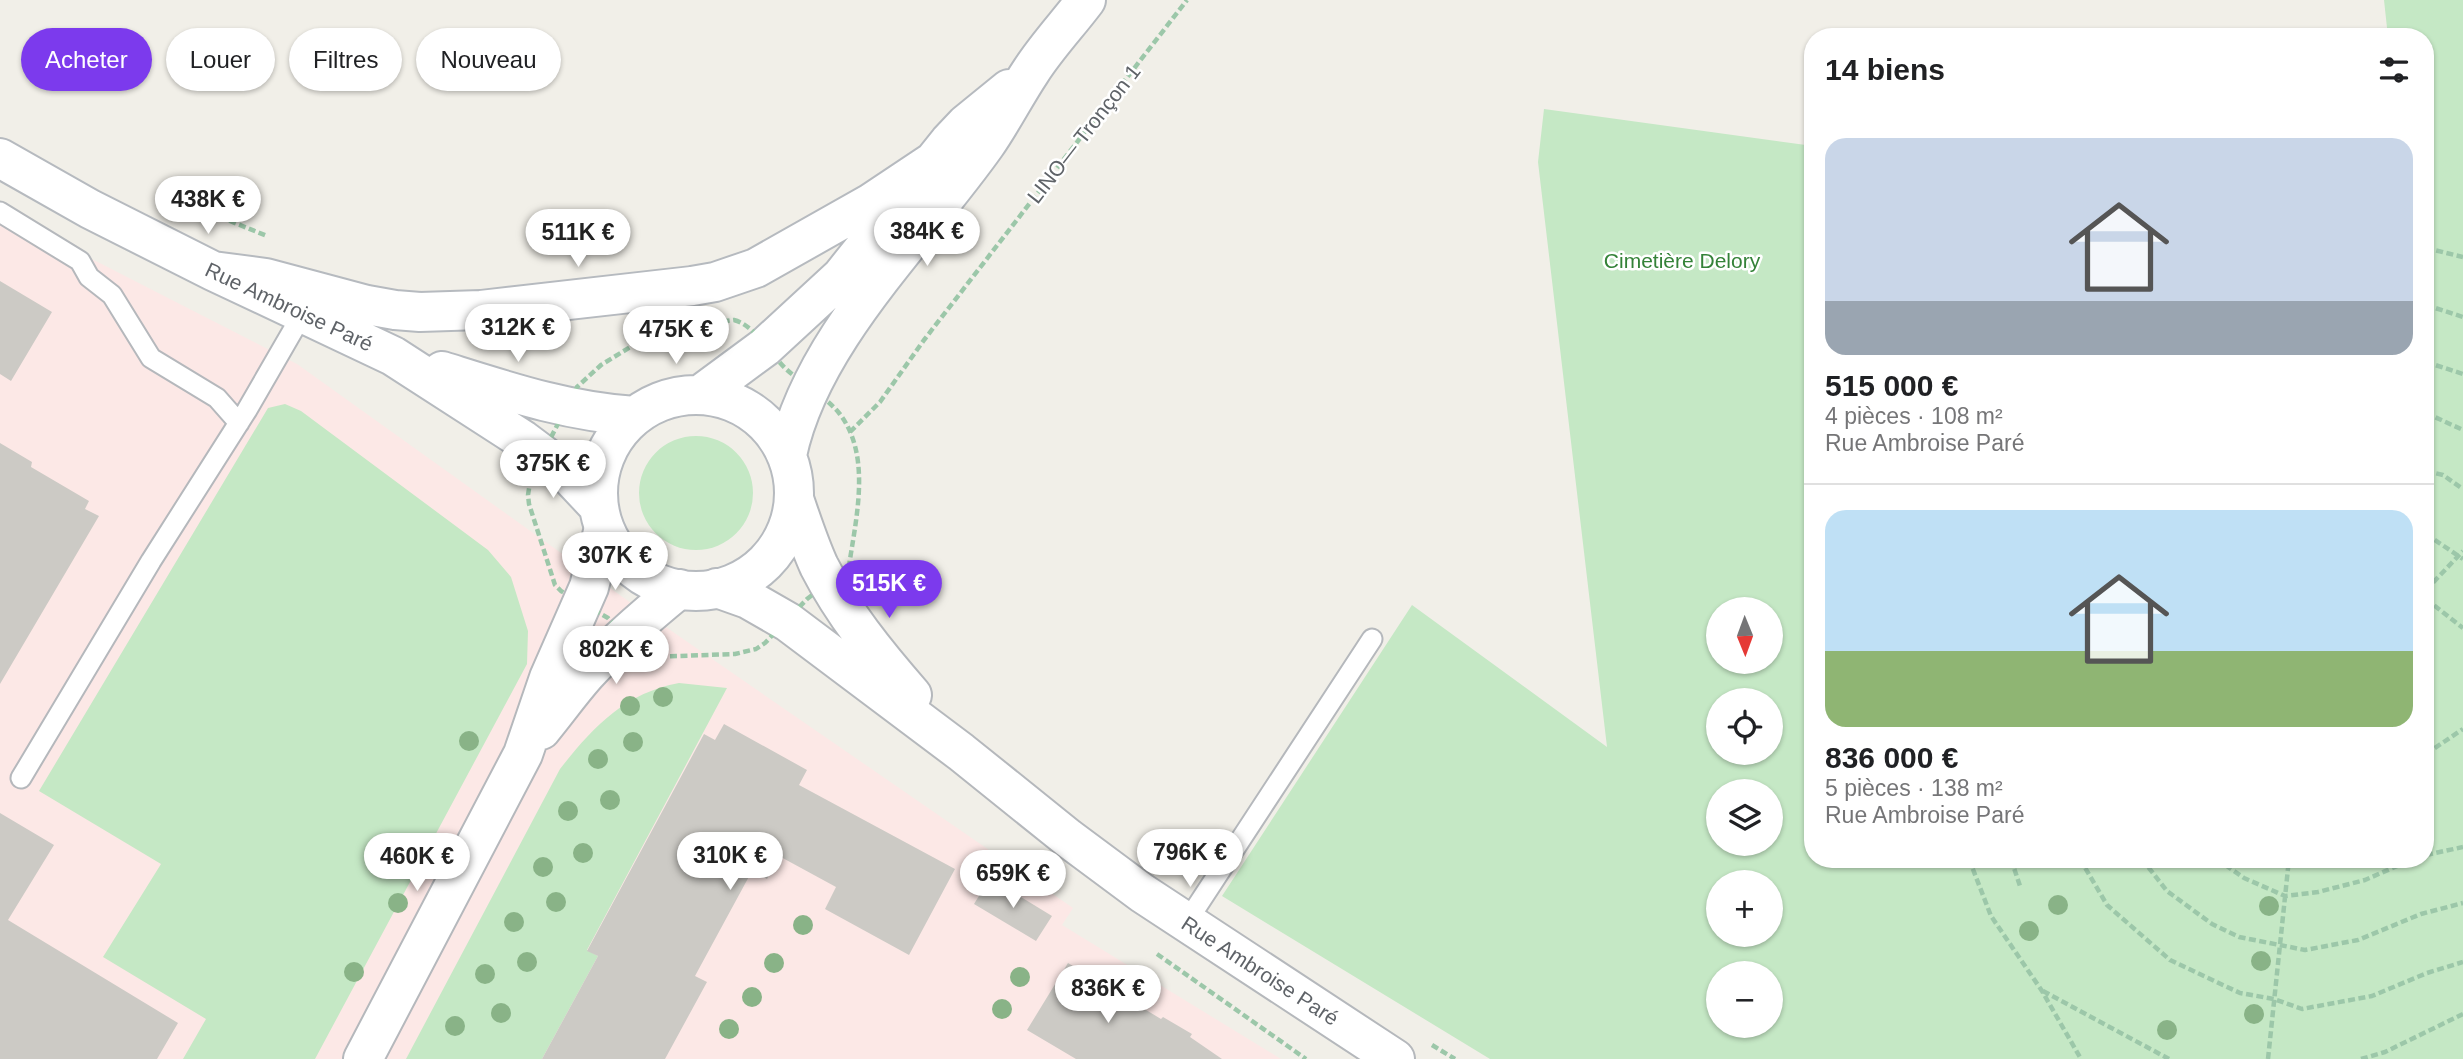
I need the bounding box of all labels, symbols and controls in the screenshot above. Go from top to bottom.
chip: Acheter [21,28,152,91]
chip: Louer [166,28,275,91]
chip: Filtres [289,28,402,91]
chip: Nouveau [416,28,561,91]
icon: filters [2375,51,2413,89]
text: 14 biens [1825,53,1945,86]
street label: LINO— Tronçon 1 [1022,60,1145,207]
pin: 438K € [151,176,265,236]
icon: home [2056,184,2182,310]
text: 438K € [171,186,245,212]
pin: 384K € [870,208,984,268]
pin: 511K € [521,210,635,269]
text: 384K € [890,218,964,244]
text: 511K € [542,219,614,245]
park label: Cimetière Delory [1604,249,1761,272]
street label: Rue Ambroise Paré [202,258,377,355]
pin: 312K € [461,304,575,364]
pin: 475K € [619,306,733,366]
text: 312K € [481,314,555,340]
text: 475K € [639,316,713,342]
text: 515 000 € [1825,369,1958,402]
text: 4 pièces · 108 m² [1825,403,2003,429]
text: Rue Ambroise Paré [1825,430,2024,456]
pin: 375K € [496,440,610,500]
text: 375K € [516,450,590,476]
pin: 307K € [558,532,672,592]
text: 307K € [578,542,652,568]
icon: home [2056,556,2182,682]
pin: 515K € [832,560,946,620]
text: 515K € [852,570,926,596]
north arrow [1706,597,1783,674]
map controls [1706,597,1783,1038]
pin: 802K € [559,626,673,686]
text: 802K € [579,636,653,662]
button: locate [1706,688,1783,765]
text: 836 000 € [1825,741,1958,774]
text: 5 pièces · 138 m² [1825,775,2003,801]
button: layers [1706,779,1783,856]
text: Rue Ambroise Paré [1825,802,2024,828]
pin: 796K € [1133,830,1247,889]
pin: 310K € [673,832,787,892]
pin: 460K € [360,834,474,893]
text: 796K € [1153,839,1227,865]
text: 310K € [693,842,767,868]
text: 460K € [380,843,454,869]
pin: 659K € [956,850,1070,910]
text: 659K € [976,860,1050,886]
button: + [1706,870,1783,947]
street label: Rue Ambroise Paré [1178,911,1343,1030]
button: − [1706,961,1783,1038]
pin: 836K € [1051,965,1165,1025]
text: 836K € [1071,975,1145,1001]

